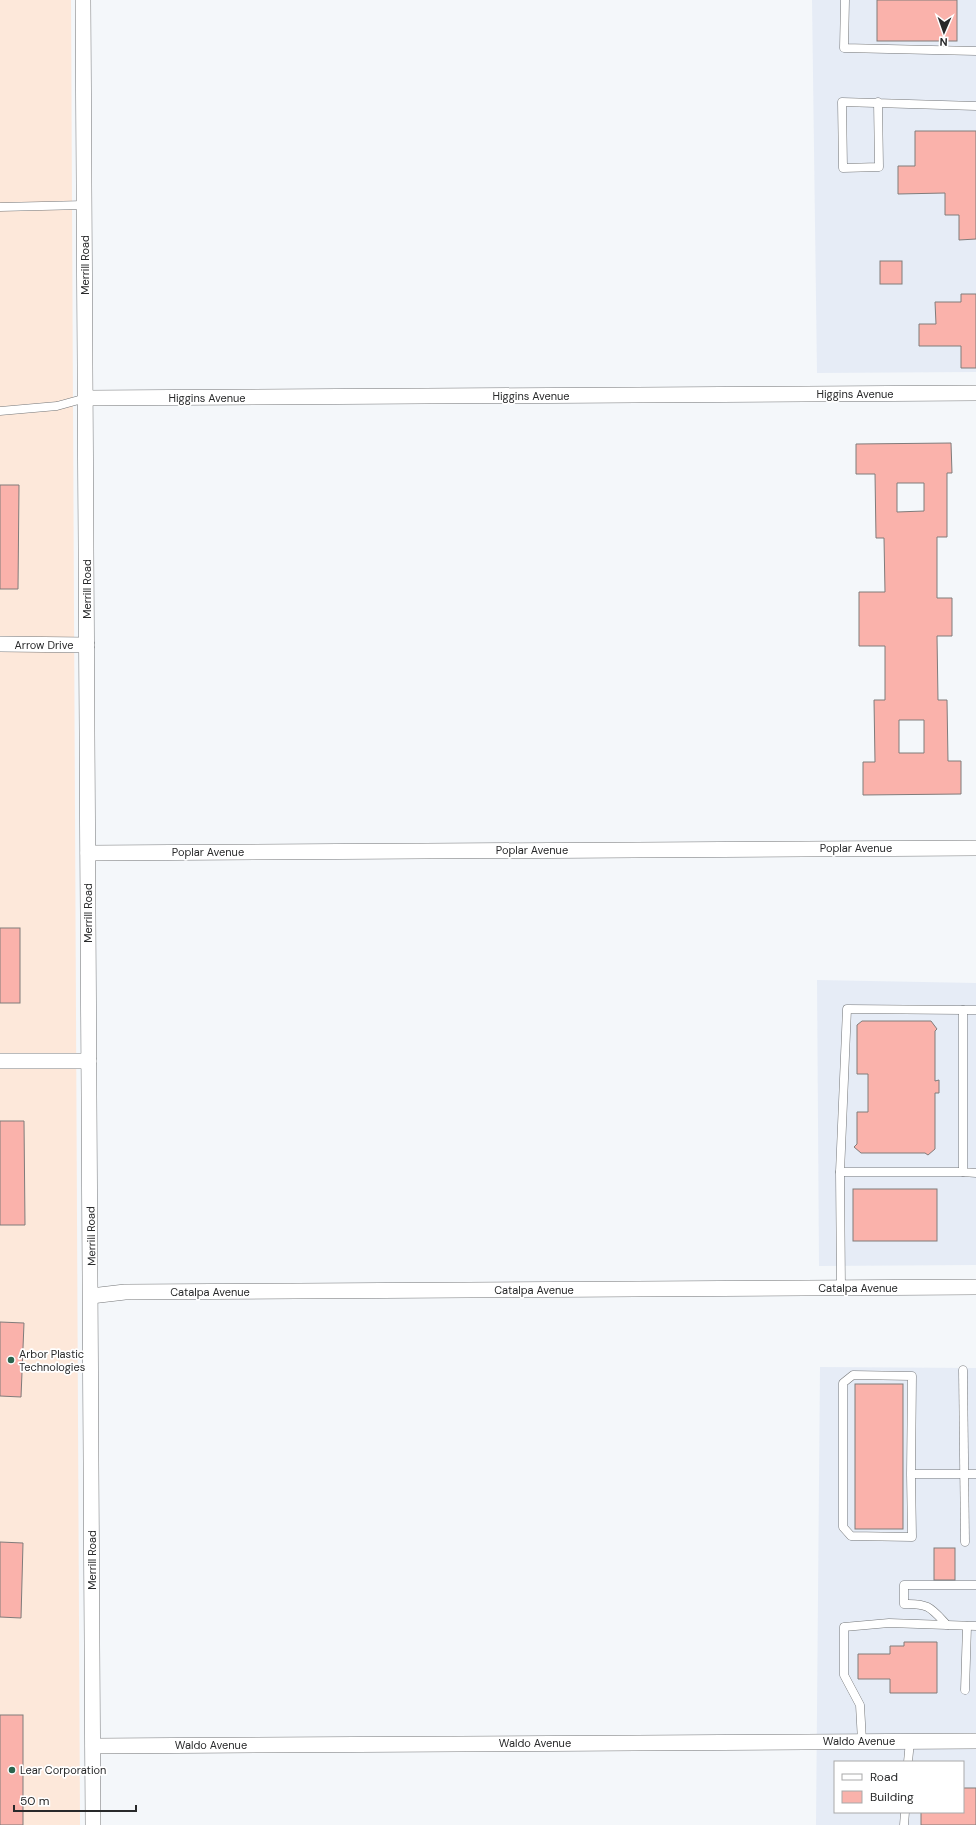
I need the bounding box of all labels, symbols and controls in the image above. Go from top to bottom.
north arrow [924,12,964,52]
text: N [939,35,948,49]
street label: Merrill Road [78,235,92,295]
street label: Higgins Avenue [816,387,894,401]
street label: Higgins Avenue [492,389,570,403]
street label: Higgins Avenue [168,391,246,405]
street label: Merrill Road [80,559,94,619]
street label: Arrow Drive [15,638,73,652]
street label: Poplar Avenue [820,841,892,855]
street label: Poplar Avenue [496,843,568,857]
street label: Poplar Avenue [172,845,244,859]
street label: Merrill Road [81,883,95,943]
street label: Merrill Road [83,1206,99,1266]
street label: Catalpa Avenue [818,1281,898,1295]
street label: Catalpa Avenue [494,1283,574,1297]
street label: Catalpa Avenue [170,1285,250,1299]
place label: Arbor Plastic Technologies [19,1347,85,1374]
marker: Arbor Plastic Technologies [6,1355,16,1365]
street label: Merrill Road [85,1530,99,1590]
street label: Waldo Avenue [823,1734,895,1748]
street label: Waldo Avenue [499,1736,571,1750]
street label: Waldo Avenue [175,1738,247,1752]
legend [834,1761,964,1813]
place label: Lear Corporation [20,1763,106,1777]
marker: Lear Corporation [7,1765,17,1775]
text: Road [870,1769,898,1785]
scale bar [14,1787,136,1813]
text: Building [870,1789,914,1805]
text: 50 m [20,1793,49,1809]

